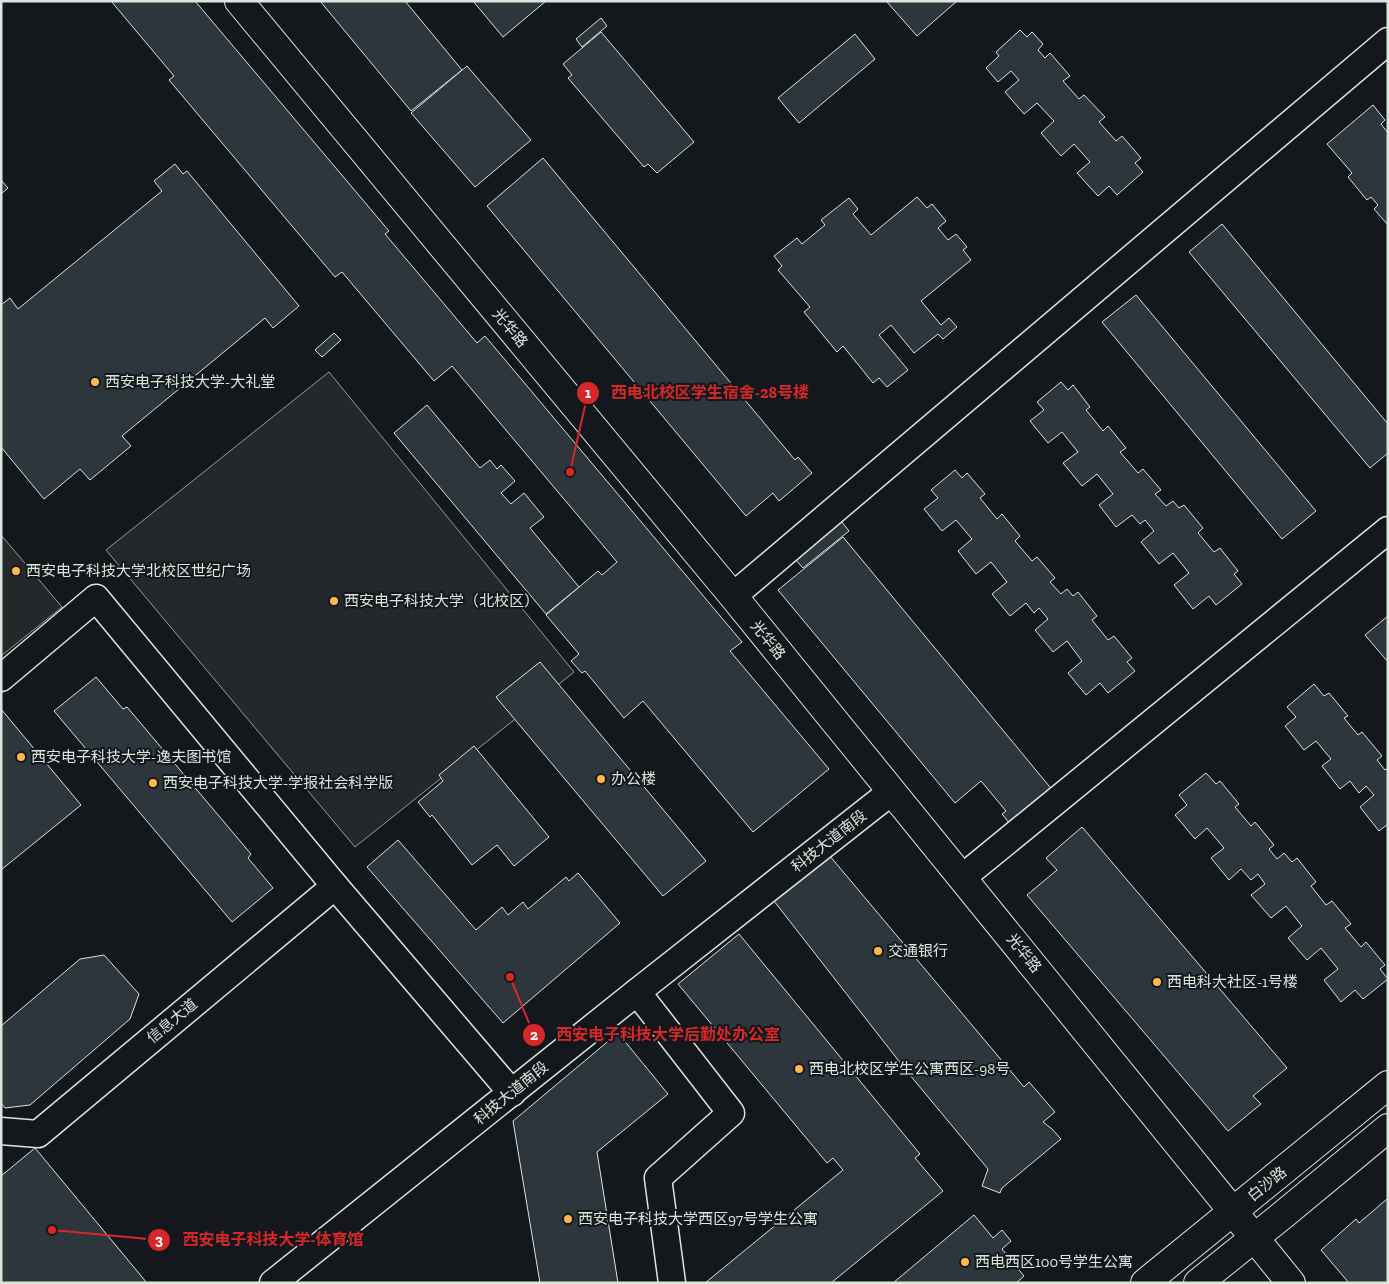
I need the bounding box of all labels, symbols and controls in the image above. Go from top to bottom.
street label: 光华路 [489,305,531,351]
place label: 西安电子科技大学-大礼堂 [105,373,275,391]
marker: 西安电子科技大学-大礼堂 [89,376,101,388]
callout: 西电北校区学生宿舍-28号楼 [575,377,819,408]
text: 西电北校区学生宿舍-28号楼 [611,383,809,402]
text: 1 [585,384,591,402]
place label: 西安电子科技大学北校区世纪广场 [26,562,251,580]
marker: 西安电子科技大学北校区世纪广场 [10,565,22,577]
place label: 西安电子科技大学（北校区） [344,592,539,610]
marker: 西安电子科技大学（北校区） [328,595,340,607]
street label: 光华路 [747,617,789,663]
place label: 西安电子科技大学-逸夫图书馆 [31,748,231,766]
marker: 西安电子科技大学-逸夫图书馆 [15,751,27,763]
place label: 办公楼 [611,770,656,788]
marker: 办公楼 [595,773,607,785]
place label: 西安电子科技大学-学报社会科学版 [163,774,393,792]
marker: 西安电子科技大学-学报社会科学版 [147,777,159,789]
street label: 科技大道南段 [788,806,870,876]
street label: 光华路 [1003,930,1045,976]
place label: 交通银行 [888,942,948,960]
marker: 交通银行 [872,945,884,957]
place label: 西电科大社区-1号楼 [1167,973,1298,991]
marker: 西电科大社区-1号楼 [1151,976,1163,988]
street label: 信息大道 [143,995,201,1047]
callout: 西安电子科技大学后勤处办公室 [521,1019,790,1050]
text: 西安电子科技大学后勤处办公室 [556,1025,780,1044]
text: 2 [530,1026,538,1044]
street label: 科技大道南段 [470,1058,552,1128]
place label: 西电北校区学生公寓西区-98号 [809,1060,1010,1078]
marker: 西电北校区学生公寓西区-98号 [793,1063,805,1075]
street label: 白沙路 [1244,1163,1290,1205]
place label: 西安电子科技大学西区97号学生公寓 [578,1210,818,1228]
marker: 西安电子科技大学西区97号学生公寓 [562,1213,574,1225]
callout: 西安电子科技大学-体育馆 [147,1224,373,1255]
text: 西安电子科技大学-体育馆 [182,1230,364,1249]
text: 3 [155,1231,163,1249]
place label: 西电西区100号学生公寓 [975,1253,1133,1271]
marker: 西电西区100号学生公寓 [959,1256,971,1268]

